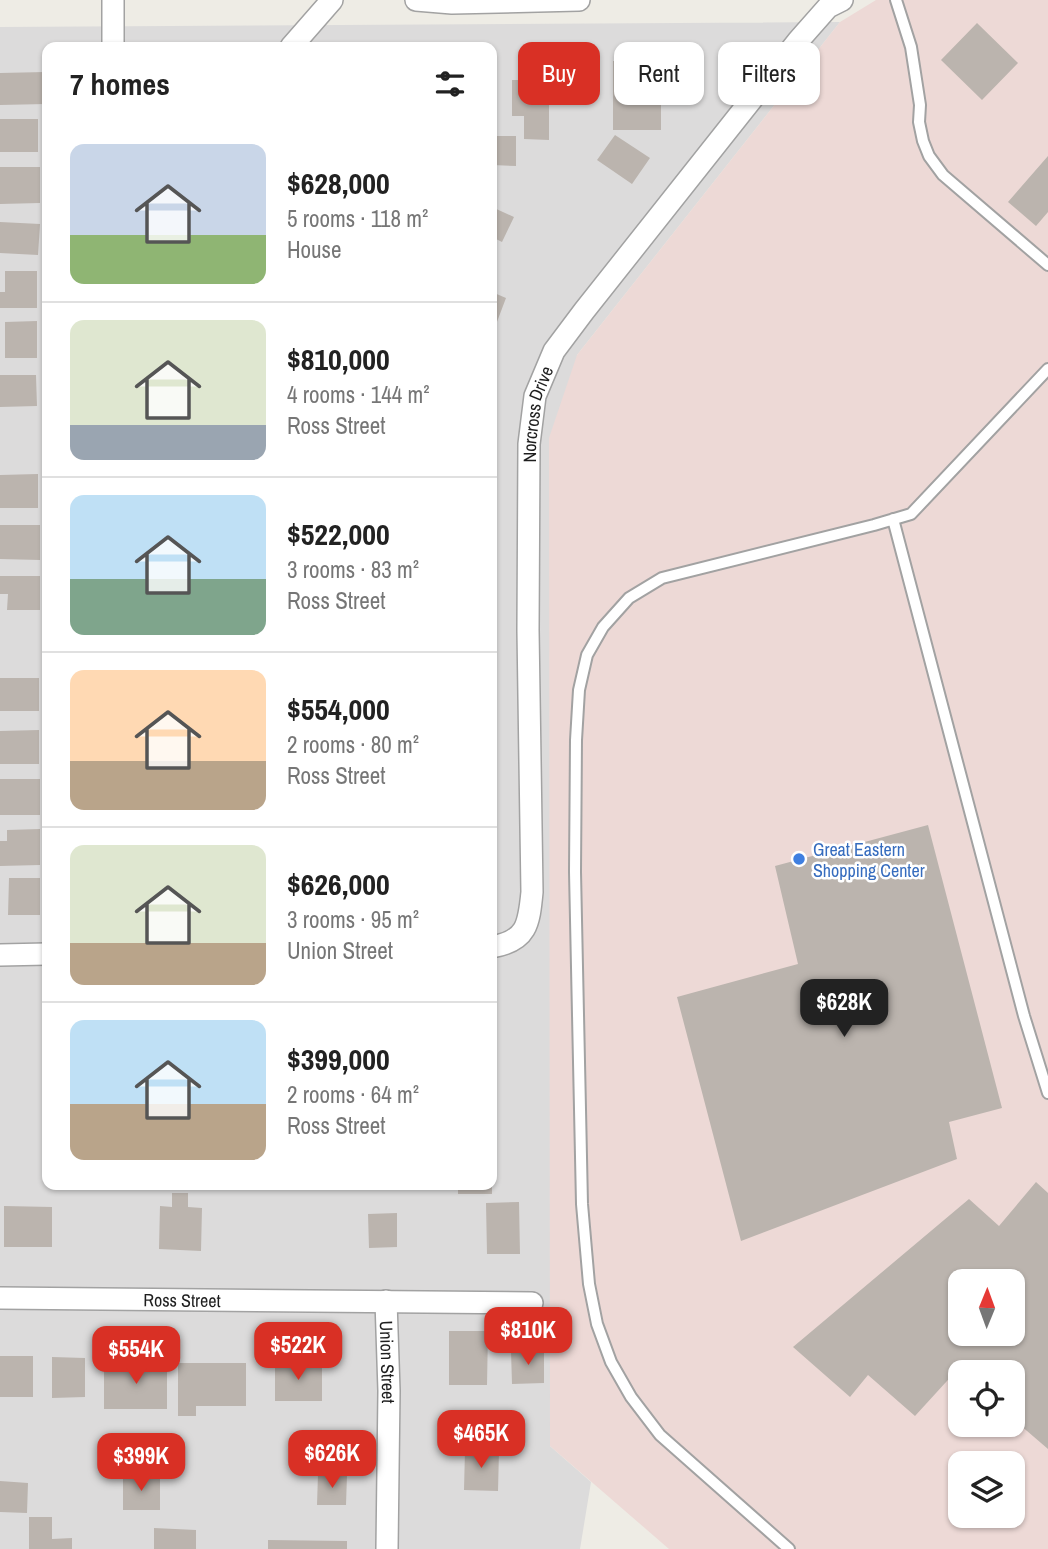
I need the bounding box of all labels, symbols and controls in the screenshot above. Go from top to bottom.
chip: Buy [518,42,600,105]
chip: Rent [614,42,704,105]
chip: Filters [718,42,820,105]
text: 7 homes [70,64,170,104]
icon: filters [431,65,469,103]
text: $628,000 [287,163,390,203]
icon: home [126,172,210,256]
text: 5 rooms · 118 m² [287,203,428,234]
text: House [287,234,342,265]
text: $810,000 [287,339,390,379]
icon: home [126,348,210,432]
street label: Norcross Drive [516,362,559,463]
text: 4 rooms · 144 m² [287,379,430,410]
text: Ross Street [287,410,386,441]
text: $522,000 [287,514,390,554]
icon: home [126,523,210,607]
text: 3 rooms · 83 m² [287,554,419,585]
text: Ross Street [287,585,386,616]
text: $554,000 [287,689,390,729]
icon: home [126,698,210,782]
text: 2 rooms · 80 m² [287,729,419,760]
text: Ross Street [287,760,386,791]
place label: Great Eastern Shopping Center [813,837,925,883]
marker: Great Eastern Shopping Center [791,851,807,867]
text: $626,000 [287,864,390,904]
icon: home [126,873,210,957]
text: 3 rooms · 95 m² [287,904,419,935]
text: Union Street [287,935,393,966]
pin: $628K [795,979,893,1039]
text: $628K [816,986,872,1017]
text: $399,000 [287,1039,390,1079]
icon: home [126,1048,210,1132]
text: 2 rooms · 64 m² [287,1079,419,1110]
text: Ross Street [287,1110,386,1141]
north arrow [948,1269,1026,1346]
map controls [948,1269,1025,1528]
street label: Ross Street [143,1287,221,1313]
pin: $810K [479,1308,577,1367]
text: $810K [500,1314,556,1345]
street label: Union Street [374,1320,401,1404]
pin: $522K [249,1322,347,1382]
pin: $554K [87,1326,185,1386]
text: $522K [270,1329,326,1360]
text: $554K [108,1333,164,1364]
button: locate [948,1360,1025,1437]
pin: $465K [432,1410,530,1470]
text: $465K [453,1417,509,1448]
pin: $626K [283,1430,381,1490]
pin: $399K [92,1434,190,1493]
text: $626K [304,1437,360,1468]
text: $399K [113,1440,169,1471]
button: layers [948,1451,1025,1528]

